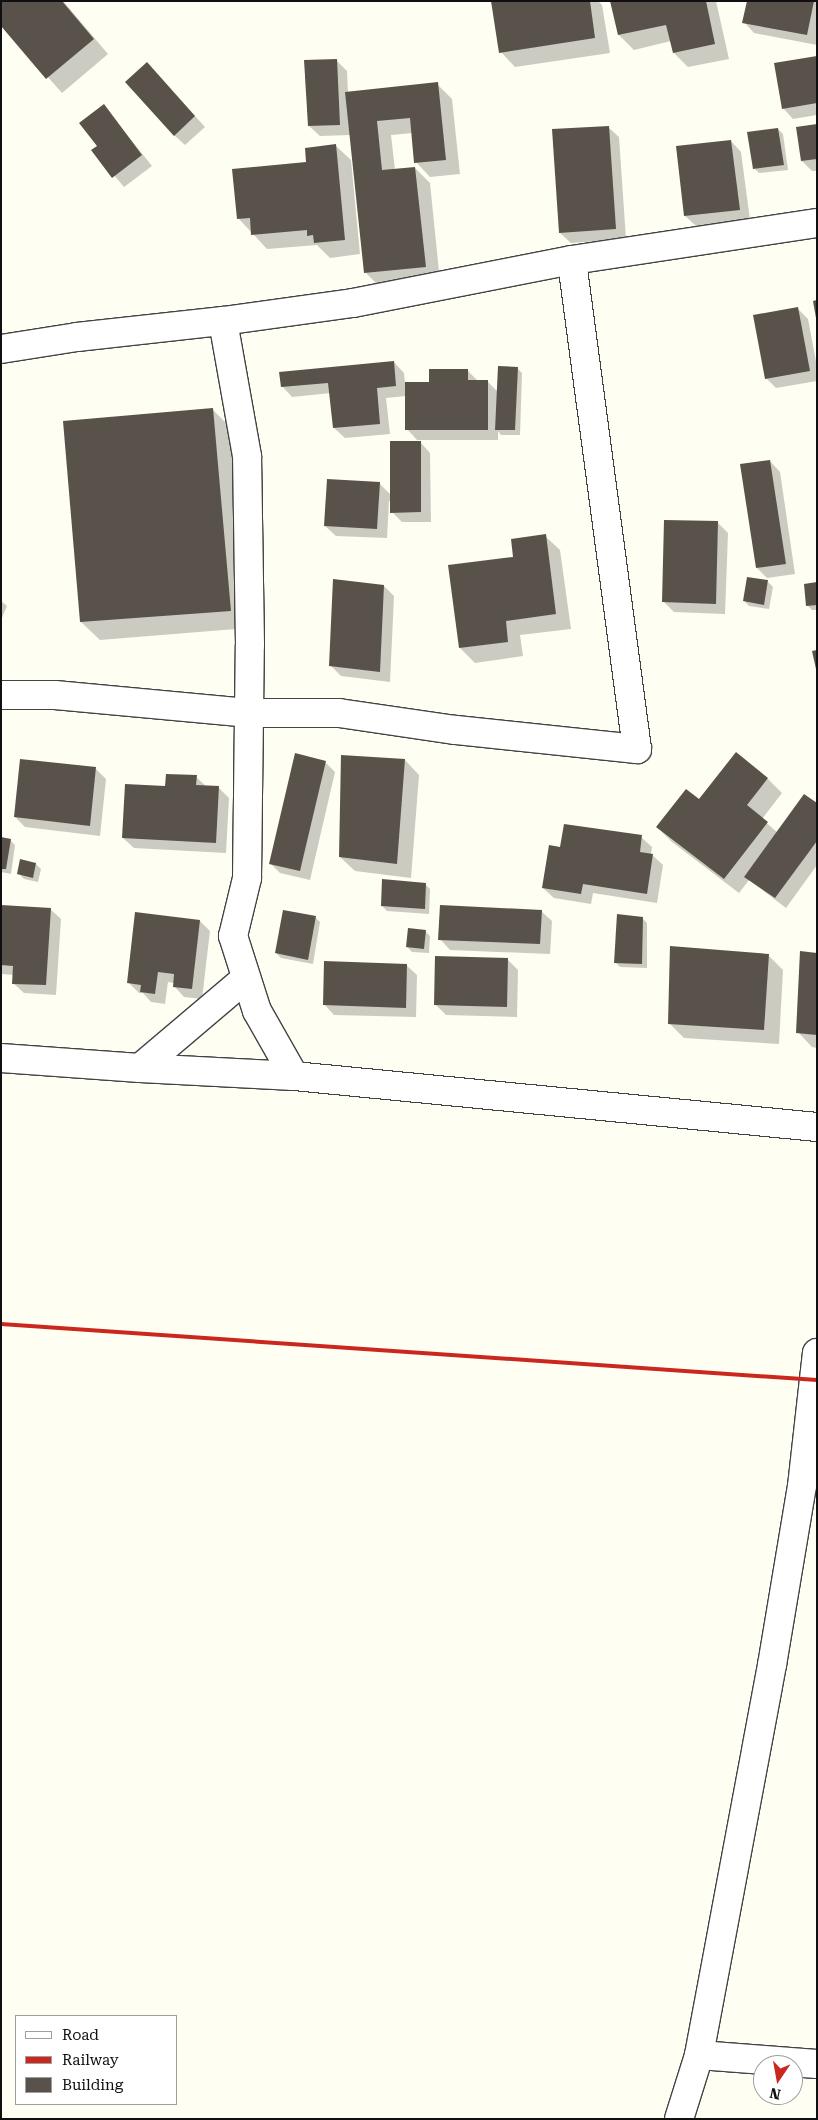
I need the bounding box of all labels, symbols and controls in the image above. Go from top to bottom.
legend [15,2015,178,2105]
text: Road [62,2026,99,2044]
text: Railway [62,2051,119,2069]
north arrow [753,2055,803,2105]
text: Building [62,2076,123,2094]
text: N [768,2085,782,2103]

